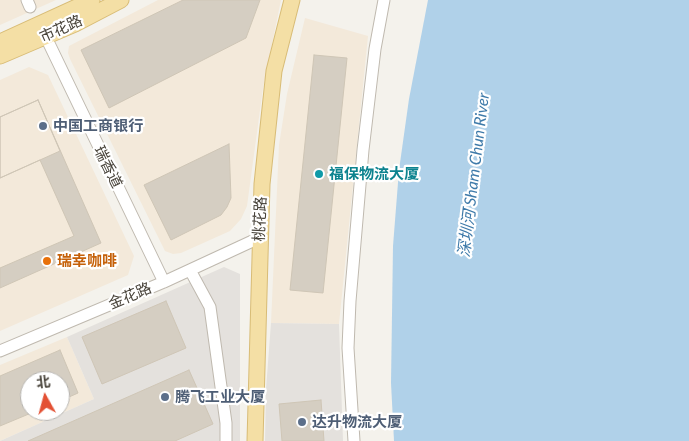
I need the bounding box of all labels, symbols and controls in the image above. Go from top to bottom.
street label: 市花路 [37,12,85,46]
water label: 深圳河 Sham Chun River [454,92,494,258]
place label: 中国工商银行 [53,117,143,135]
marker: 中国工商银行 [37,120,49,132]
street label: 瑞香道 [90,143,126,191]
place label: 福保物流大厦 [329,165,419,183]
marker: 福保物流大厦 [313,168,325,180]
street label: 桃花路 [250,196,270,242]
place label: 瑞幸咖啡 [57,252,117,270]
marker: 瑞幸咖啡 [41,255,53,267]
street label: 金花路 [106,279,154,313]
north arrow [20,371,70,421]
text: 北 [35,372,51,391]
place label: 腾飞工业大厦 [175,388,265,406]
marker: 腾飞工业大厦 [159,391,171,403]
place label: 达升物流大厦 [312,413,402,431]
marker: 达升物流大厦 [296,416,308,428]

